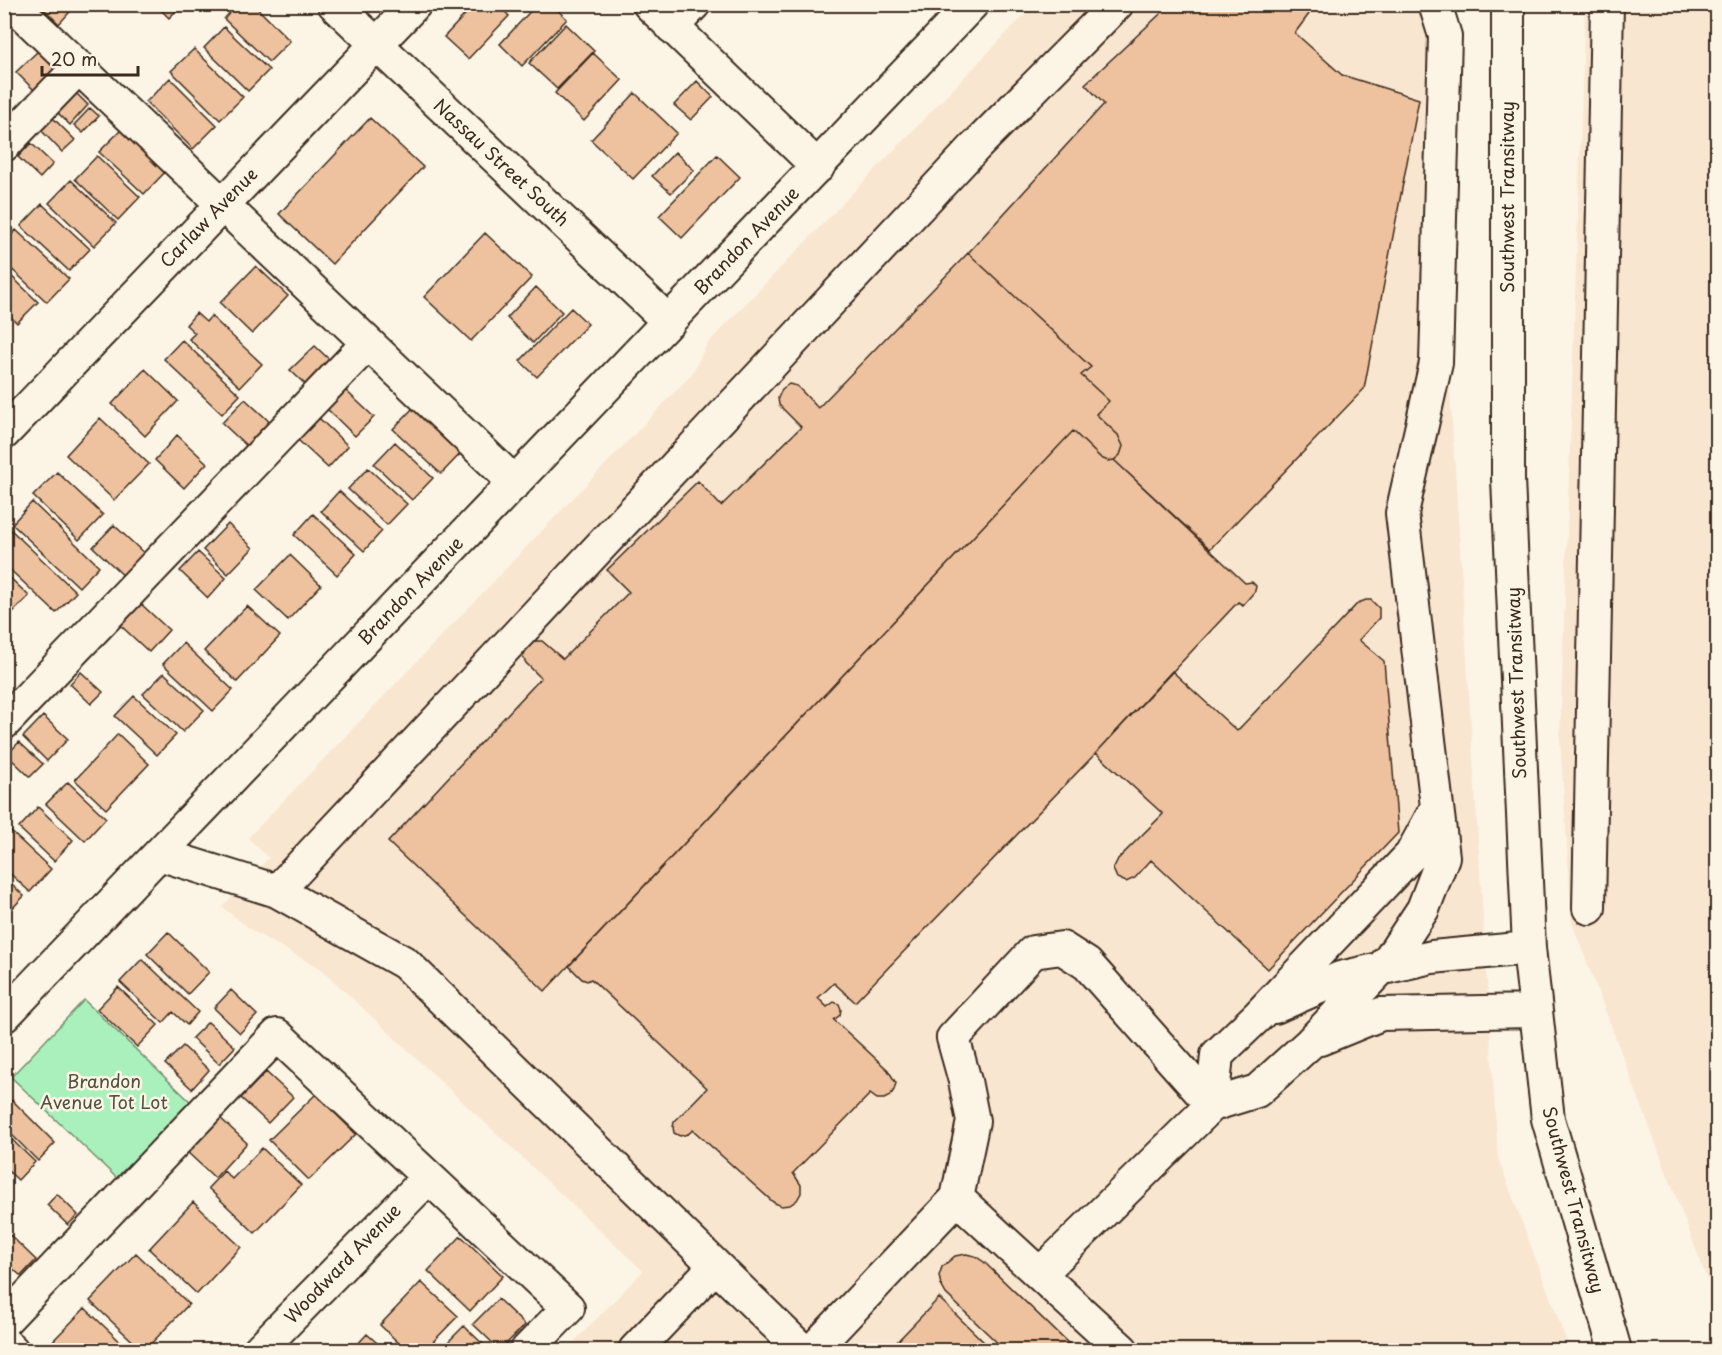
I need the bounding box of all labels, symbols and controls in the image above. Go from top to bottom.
scale bar [42,39,138,77]
text: 20 m [51,45,97,72]
street label: Nassau Street South [428,92,576,232]
street label: Southwest Transitway [1493,101,1520,293]
street label: Carlaw Avenue [153,161,263,273]
street label: Brandon Avenue [687,180,805,300]
street label: Brandon Avenue [351,530,469,650]
street label: Southwest Transitway [1499,587,1532,779]
park label: Brandon Avenue Tot Lot [40,1067,168,1115]
street label: Southwest Transitway [1537,1103,1612,1296]
street label: Woodward Avenue [277,1197,407,1329]

